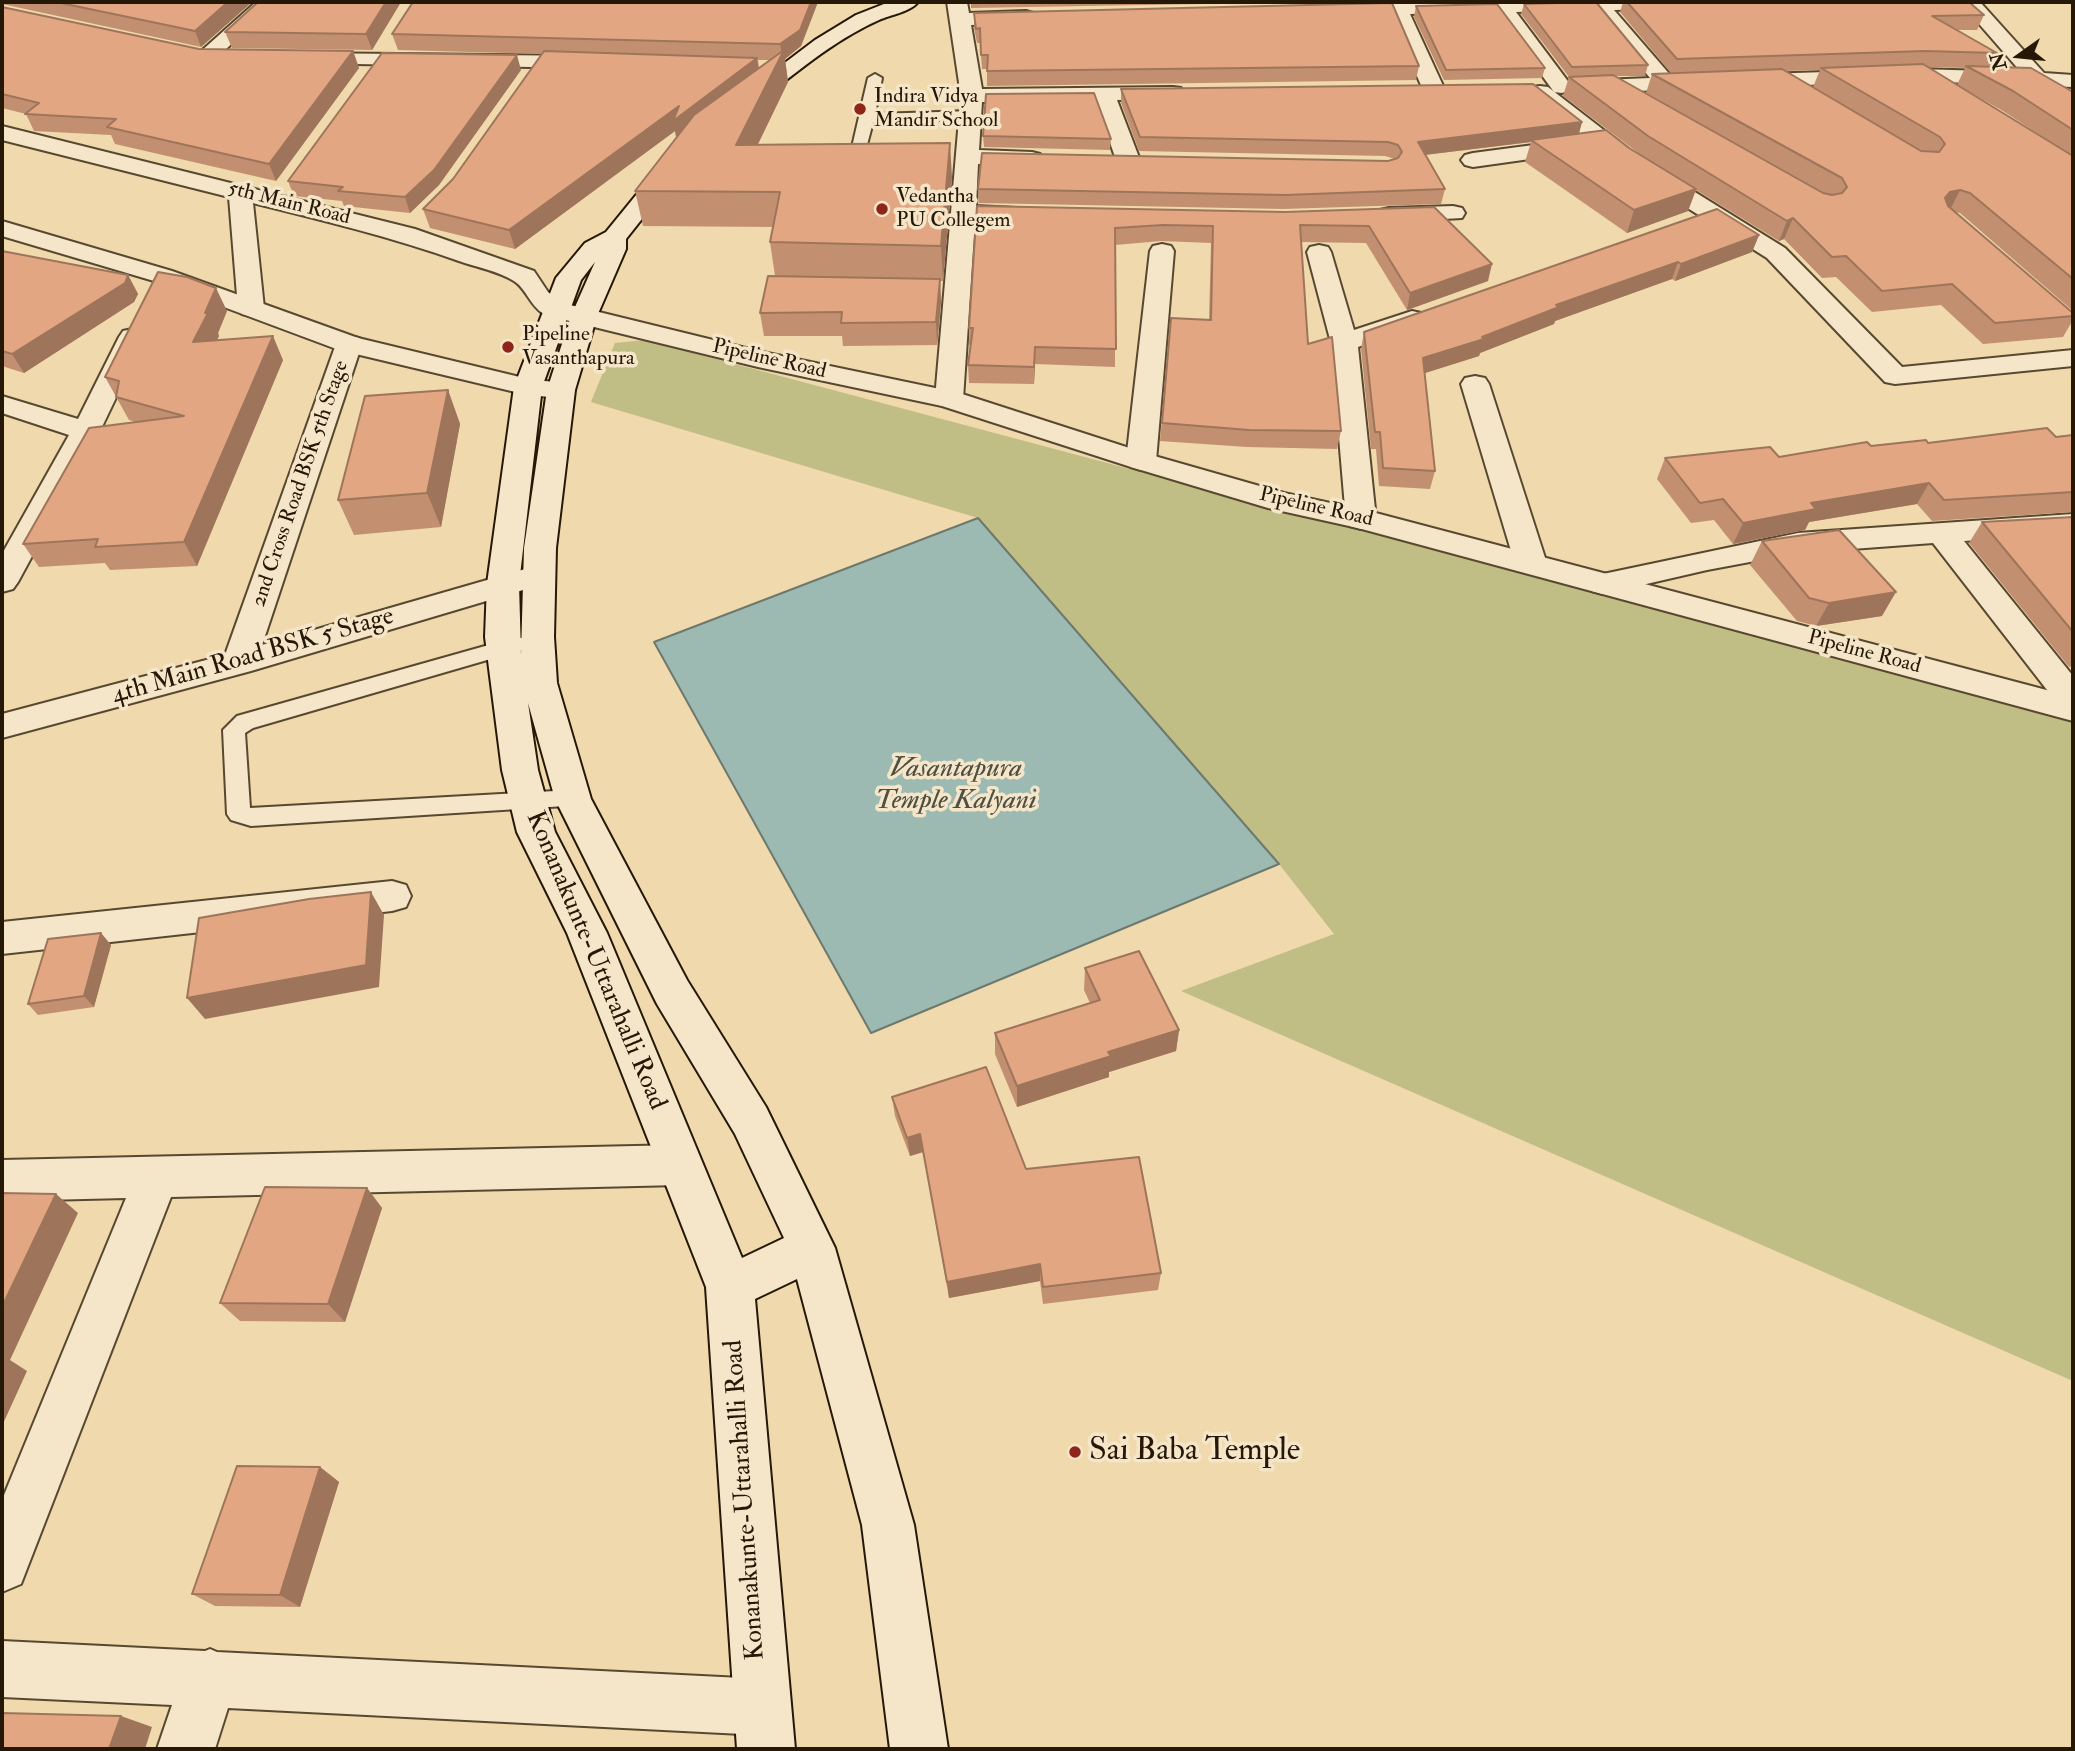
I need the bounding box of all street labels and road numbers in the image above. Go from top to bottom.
street label: 5th Main Road [225,177,353,231]
street label: Pipeline Road [710,335,828,385]
street label: 2nd Cross Road BSK 5th Stage [247,358,355,610]
street label: Pipeline Road [1257,483,1375,533]
street label: 4th Main Road BSK 5 Stage [108,602,398,712]
street label: Pipeline Road [1805,626,1923,680]
street label: Konanakunte-Uttarahalli Road [518,807,672,1115]
street label: Konanakunte-Uttarahalli Road [719,1339,773,1661]

